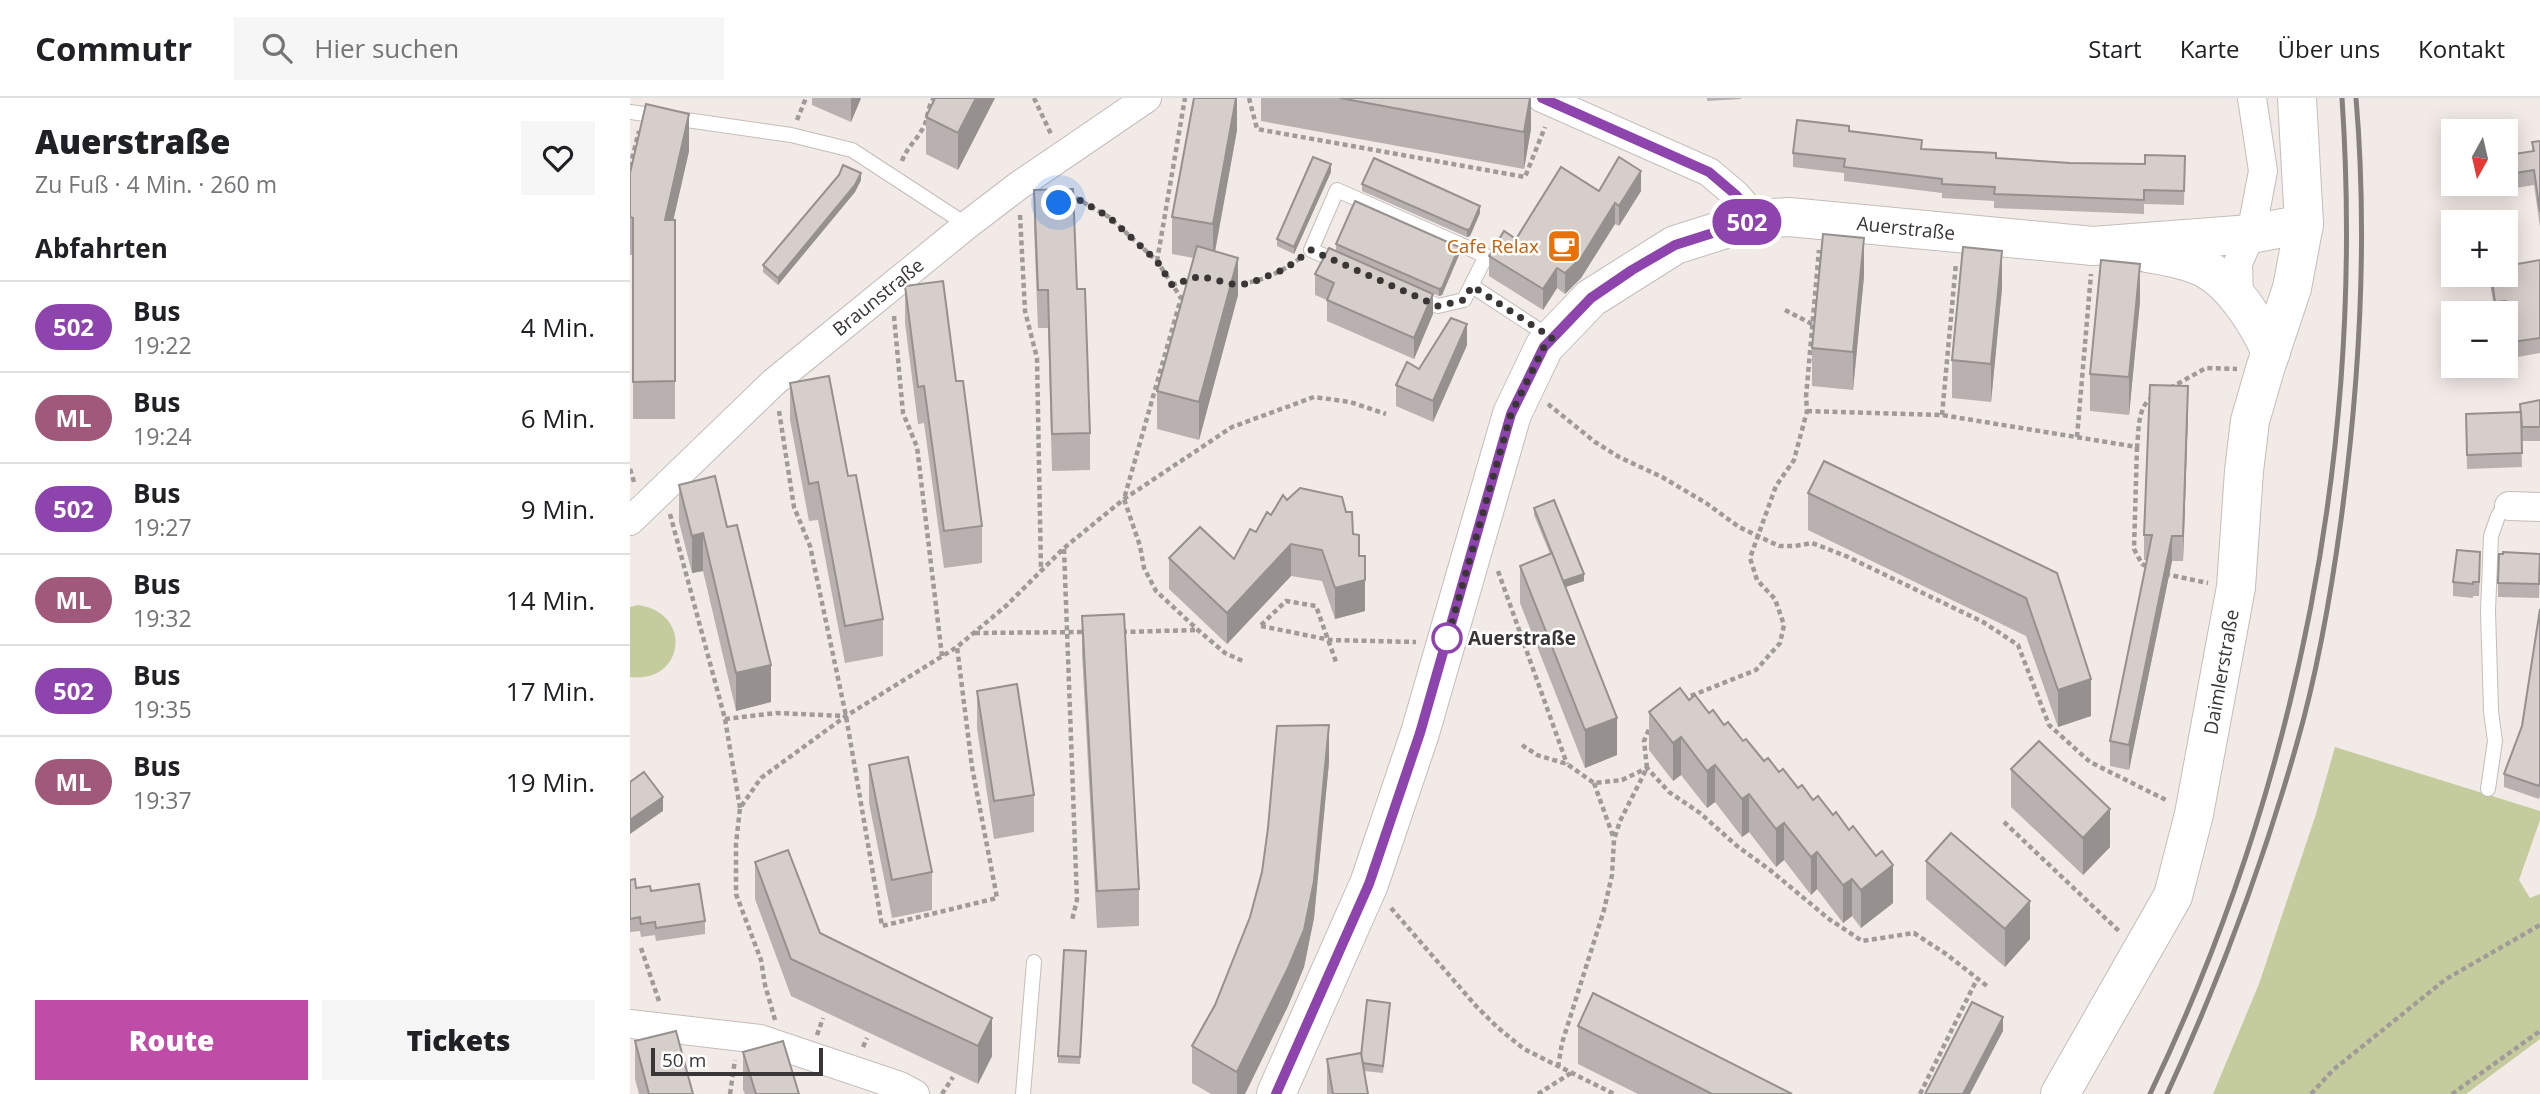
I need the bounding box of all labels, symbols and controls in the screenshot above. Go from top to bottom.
search box [234,17,724,80]
text: Commutr [35,26,192,71]
icon: search [258,29,296,67]
text: Hier suchen [314,30,459,66]
text: Start [2088,32,2142,65]
text: Karte [2180,32,2240,65]
text: Über uns [2278,32,2380,65]
text: Kontakt [2418,32,2505,65]
text: Auerstraße [35,119,230,164]
north arrow [2441,119,2518,196]
map controls [2441,119,2518,378]
button: heart [521,121,595,195]
text: Zu Fuß · 4 Min. · 260 m [35,168,277,200]
your location [1041,185,1076,220]
line badge: 502 [1707,199,1787,245]
text: 502 [1726,205,1768,238]
street label: Auerstraße [1856,210,1956,246]
button: + [2441,210,2518,287]
cafe icon: Cafe Relax [1545,227,1583,265]
text: Abfahrten [35,230,168,266]
place label: Cafe Relax [1447,233,1539,259]
street label: Braunstraße [827,252,929,342]
text: Bus [133,293,180,329]
button: − [2441,301,2518,378]
text: 4 Min. [521,309,595,345]
text: 502 [53,310,94,343]
text: 19:22 [133,329,192,361]
text: Bus [133,384,180,420]
text: 6 Min. [521,400,595,436]
text: ML [55,401,92,434]
text: 19:24 [133,420,192,452]
text: Bus [133,475,180,511]
text: 9 Min. [521,491,595,527]
text: 502 [53,492,94,525]
text: 19:27 [133,511,192,543]
text: Bus [133,566,180,602]
text: 14 Min. [506,582,595,618]
text: ML [55,583,92,616]
text: 19:32 [133,602,192,634]
street label: Daimlerstraße [2197,607,2245,737]
marker: Auerstraße [1432,623,1462,653]
place label: Auerstraße [1468,625,1576,651]
text: Bus [133,657,180,693]
text: 17 Min. [506,673,595,709]
text: 502 [53,674,94,707]
text: 19:35 [133,693,192,725]
text: Bus [133,748,180,784]
text: 19 Min. [506,764,595,800]
text: ML [55,765,92,798]
text: 19:37 [133,784,192,816]
button: Route [35,1000,308,1080]
button: Tickets [322,1000,595,1080]
scale bar [651,1045,822,1077]
text: 50 m [662,1047,706,1073]

